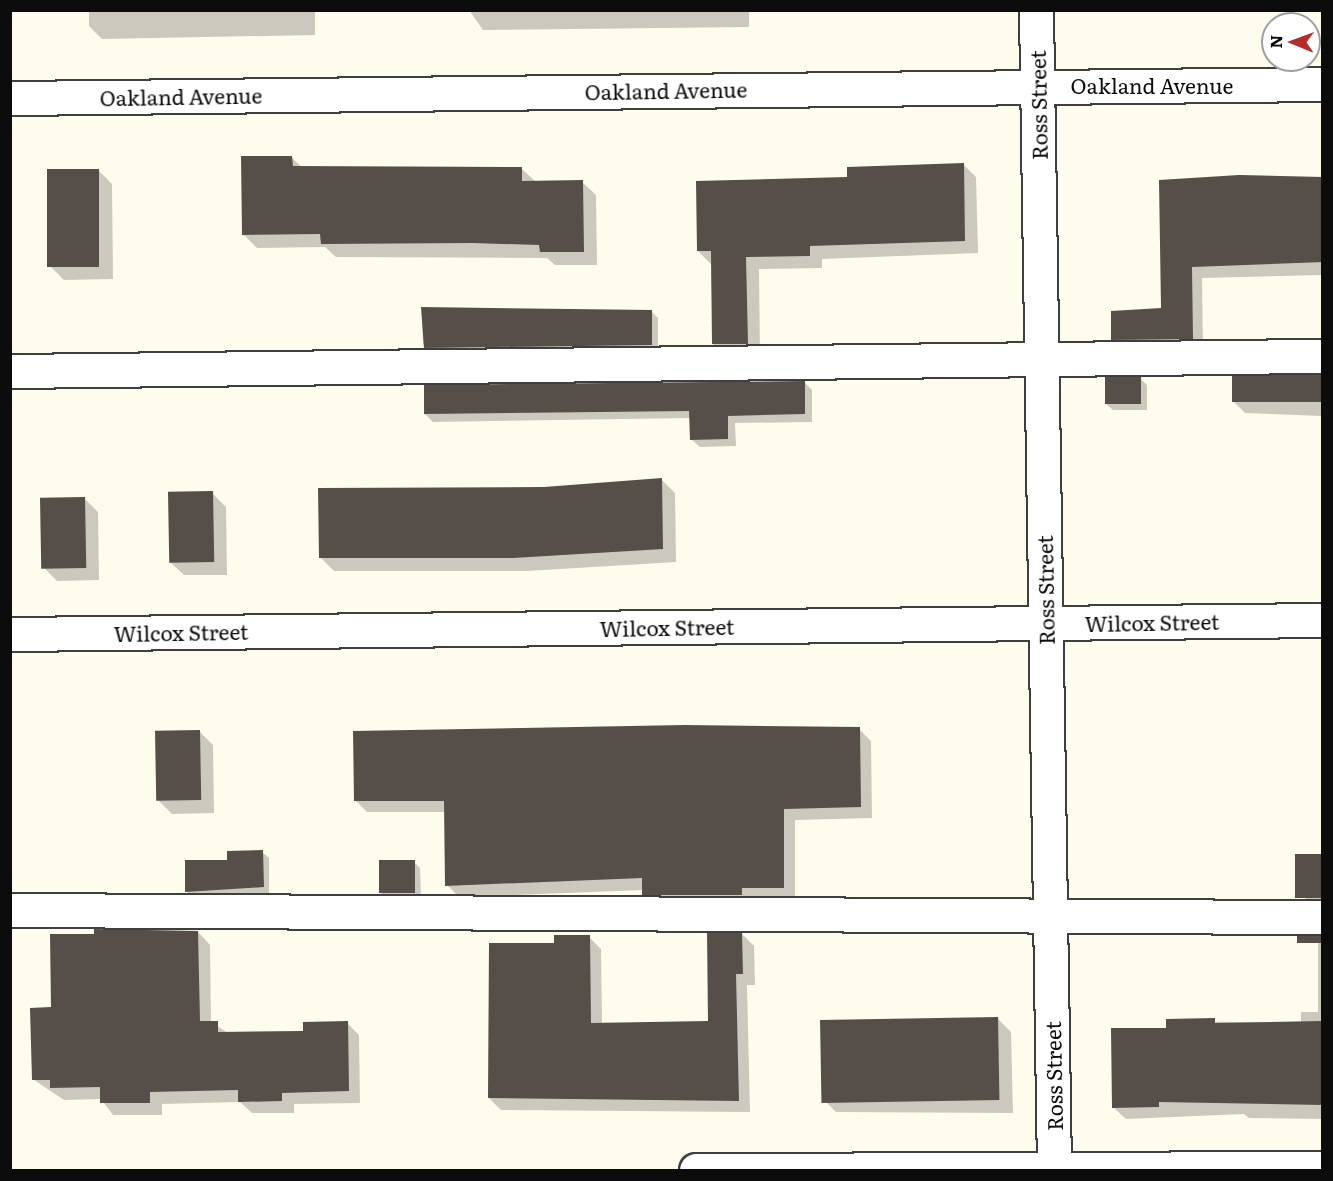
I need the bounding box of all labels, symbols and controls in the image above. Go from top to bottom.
north arrow [1261,12,1321,72]
text: N [1263,35,1287,49]
street label: Ross Street [1024,50,1052,160]
street label: Oakland Avenue [1071,72,1233,98]
street label: Oakland Avenue [584,76,748,104]
street label: Oakland Avenue [99,82,263,110]
street label: Ross Street [1031,535,1059,645]
street label: Wilcox Street [1084,608,1220,636]
street label: Wilcox Street [599,613,735,641]
street label: Wilcox Street [113,618,249,646]
street label: Ross Street [1039,1021,1067,1131]

